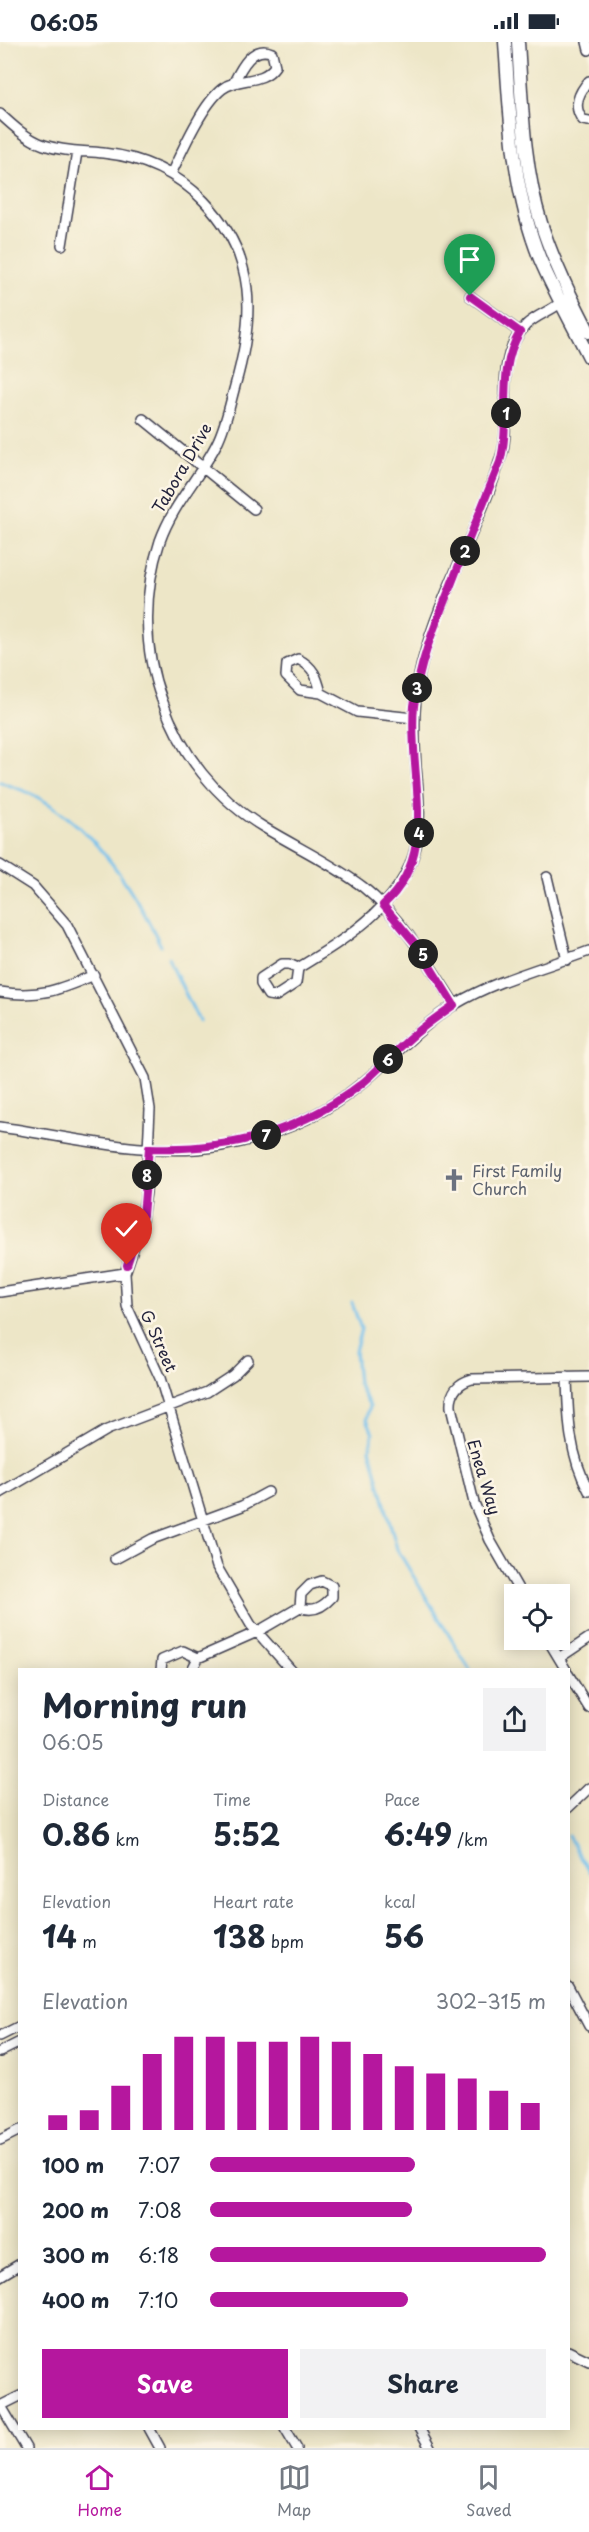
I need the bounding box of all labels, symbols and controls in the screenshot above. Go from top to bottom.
text: 06:05 [30,5,99,38]
pin [444,234,495,296]
icon: arrive [453,243,486,276]
pin: 1 [491,398,521,428]
text: 1 [502,401,510,425]
street label: Tabora Drive [145,418,217,517]
pin: 2 [450,536,480,566]
text: 2 [459,539,471,563]
pin: 3 [402,673,432,703]
text: 3 [412,676,422,700]
pin: 4 [404,818,434,848]
text: 4 [414,821,424,845]
pin: 5 [408,939,438,969]
text: 5 [418,942,428,966]
pin: 6 [373,1044,403,1074]
text: 6 [382,1047,394,1071]
pin: 7 [251,1120,281,1150]
text: 7 [261,1123,271,1147]
place label: First Family Church [472,1158,562,1200]
pin: 8 [132,1160,162,1190]
text: 8 [142,1163,152,1187]
church icon: First Family Church [441,1167,467,1193]
pin [101,1203,152,1265]
icon: check [110,1212,143,1245]
street label: G Street [136,1306,184,1376]
street label: Enea Way [462,1436,508,1517]
map controls [504,1584,570,1650]
button: locate [504,1584,570,1650]
text: Morning run [42,1679,247,1729]
button: share [483,1688,546,1751]
text: 06:05 [42,1727,104,1757]
text: Distance [42,1787,109,1811]
text: Time [213,1787,251,1811]
text: Pace [384,1787,420,1811]
text: 0.86 [42,1811,110,1856]
text: 5:52 [213,1811,280,1856]
text: 6:49 [384,1811,452,1856]
text: km [110,1827,140,1851]
text: /km [452,1827,488,1851]
text: Elevation [42,1889,111,1913]
text: Heart rate [213,1889,294,1913]
text: kcal [384,1889,416,1913]
text: 14 [42,1913,77,1958]
text: 138 [213,1913,266,1958]
text: 56 [384,1913,424,1958]
text: m [77,1929,97,1953]
text: bpm [266,1929,304,1953]
text: Elevation [42,1986,128,2016]
text: 302–315 m [436,1986,546,2016]
text: 100 m [42,2150,104,2180]
text: 7:07 [138,2150,180,2180]
text: 200 m [42,2195,109,2225]
text: 7:08 [138,2195,182,2225]
text: 300 m [42,2240,110,2270]
text: 6:18 [138,2240,179,2270]
text: 400 m [42,2285,110,2315]
text: 7:10 [138,2285,178,2315]
button: Save [42,2349,288,2418]
button: Share [300,2349,546,2418]
tab: Home [77,2461,122,2521]
tab: Map [277,2461,311,2521]
tab: Saved [466,2461,512,2521]

